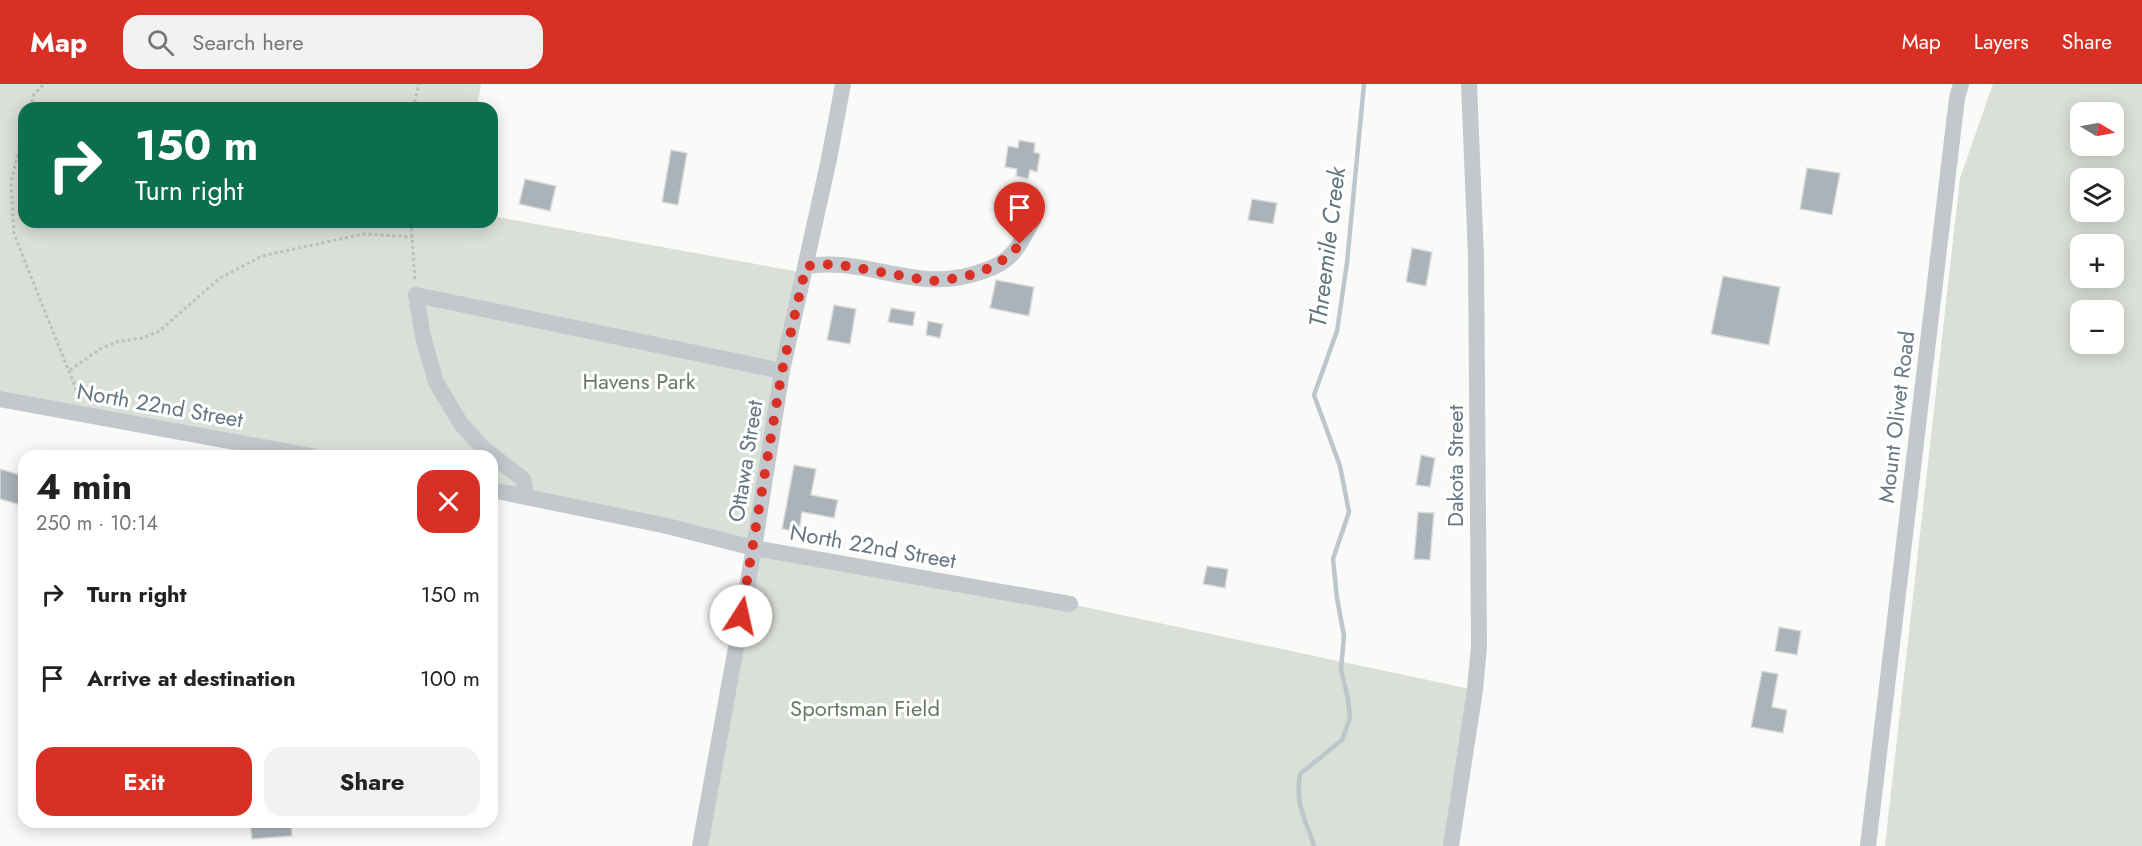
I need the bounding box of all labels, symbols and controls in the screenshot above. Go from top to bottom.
search box [123,15,543,69]
text: Map [30,22,87,63]
icon: search [144,26,177,59]
text: Search here [192,26,304,58]
text: Map [1902,27,1941,57]
text: Layers [1974,27,2029,57]
text: Share [2062,27,2112,57]
north arrow [2070,102,2124,156]
map controls [2070,102,2124,354]
text: 150 m [135,115,258,176]
icon: right [36,126,114,204]
water label: Threemile Creek [1300,163,1354,329]
button: layers [2070,168,2124,222]
text: Turn right [135,171,243,210]
pin [994,182,1045,244]
icon: arrive [1003,191,1036,224]
button: + [2070,234,2124,288]
button: − [2070,300,2124,354]
street label: Mount Olivet Road [1870,329,1922,505]
park label: Havens Park [582,365,696,397]
street label: North 22nd Street [74,375,246,435]
street label: Ottawa Street [720,397,771,524]
street label: Dakota Street [1439,404,1471,527]
text: 4 min [36,460,132,512]
button: close [417,470,480,533]
text: 250 m · 10:14 [36,509,158,538]
street label: North 22nd Street [787,516,959,576]
icon: right [36,578,69,611]
text: Turn right [87,578,187,610]
text: 150 m [421,578,480,610]
position arrow [709,584,773,648]
icon: arrive [36,662,69,695]
text: Arrive at destination [87,662,296,694]
text: 100 m [420,662,480,694]
park label: Sportsman Field [790,692,940,724]
button: Exit [36,747,252,816]
button: Share [264,747,480,816]

